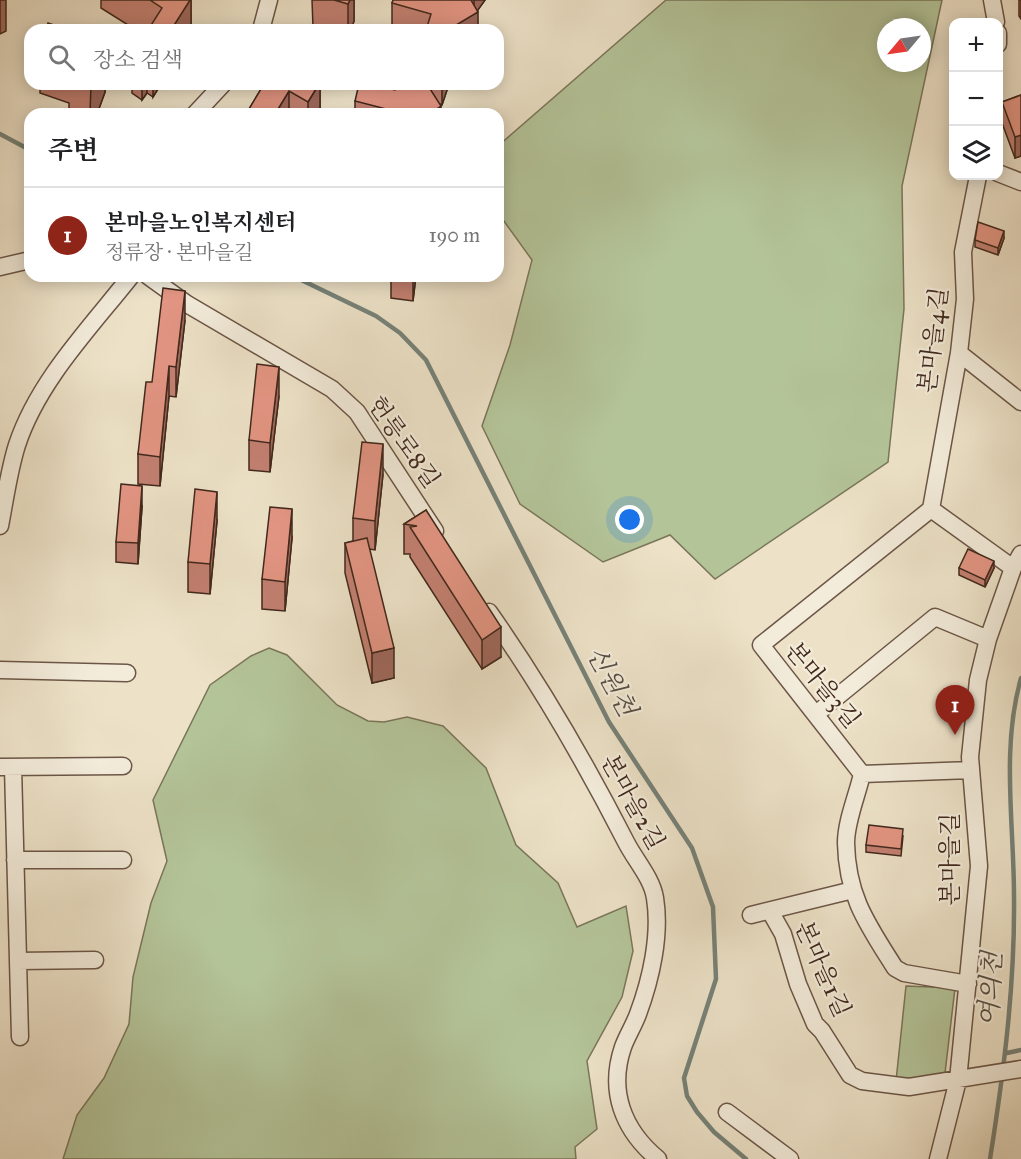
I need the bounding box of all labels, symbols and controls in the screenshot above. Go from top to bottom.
north arrow [877,18,931,72]
map controls [949,18,1003,180]
button: + [949,18,1003,72]
search box [24,24,504,90]
icon: search [45,41,78,74]
text: 장소 검색 [93,46,183,73]
button: − [949,72,1003,126]
button: layers [949,126,1003,180]
text: 주변 [48,134,98,166]
text: 본마을노인복지센터 [105,209,296,236]
text: 1 [64,223,71,247]
text: 190 m [429,223,480,247]
text: 정류장 · 본마을길 [105,240,253,264]
street label: 본마을4길 [912,286,954,394]
street label: 헌릉로8길 [361,390,447,494]
your location [615,505,644,534]
street label: 본마을3길 [779,636,867,734]
water label: 신원천 [580,640,645,723]
pin: 1 [936,686,974,735]
street label: 본마을2길 [595,749,671,855]
street label: 본마을길 [935,813,965,905]
street label: 본마을1길 [789,916,857,1022]
water label: 여의천 [972,949,1008,1027]

